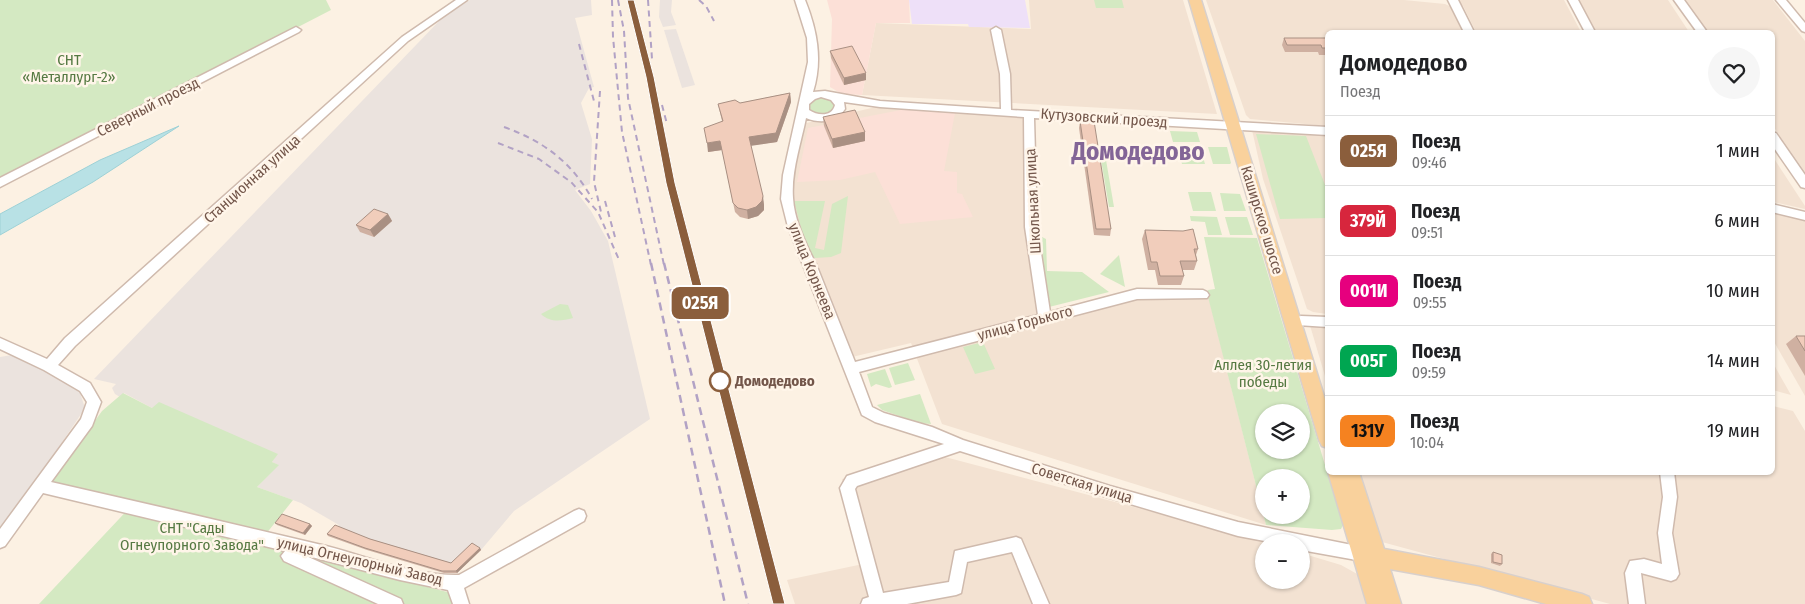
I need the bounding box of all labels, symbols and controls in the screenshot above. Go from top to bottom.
button: heart [1708,47,1760,99]
text: Домодедово [1340,49,1467,77]
park label: СНТ «Металлург-2» [22,51,116,86]
street label: Северный проезд [94,74,202,140]
text: Поезд [1340,82,1381,101]
street label: Кутузовский проезд [1040,105,1168,131]
text: Поезд [1412,130,1460,153]
street label: Станционная улица [200,131,304,227]
district label: Домодедово [1070,137,1205,167]
text: 1 мин [1716,139,1760,162]
text: 025Я [1350,140,1387,162]
street label: Школьная улица [1021,148,1045,254]
text: 09:46 [1412,153,1447,172]
street label: Каширское шоссе [1237,164,1287,276]
text: Поезд [1411,200,1460,223]
text: 6 мин [1714,209,1760,232]
text: 379Й [1350,210,1386,232]
street label: улица Корнеева [784,220,840,322]
text: 09:51 [1411,223,1443,242]
text: Поезд [1413,270,1461,293]
text: 10 мин [1706,279,1760,302]
text: 001И [1350,280,1388,302]
line badge: 025Я [665,287,735,319]
text: 025Я [682,292,718,314]
text: 09:55 [1413,293,1447,312]
street label: улица Горького [976,302,1074,344]
text: Поезд [1412,340,1461,363]
text: 14 мин [1707,349,1760,372]
text: 005Г [1350,350,1387,372]
park label: Аллея 30-летия победы [1214,356,1312,391]
text: 09:59 [1412,363,1446,382]
marker: Домодедово [709,370,731,392]
place label: Домодедово [734,372,815,390]
map controls [1255,404,1310,589]
button: layers [1255,404,1310,459]
text: Поезд [1410,410,1459,433]
text: 19 мин [1707,419,1760,442]
text: 131У [1351,420,1384,442]
text: 10:04 [1410,433,1444,452]
street label: Советская улица [1029,459,1135,507]
button: + [1255,469,1310,524]
park label: СНТ "Сады Огнеупорного Завода" [120,519,264,554]
street label: улица Огнеупорный Завод [276,533,444,589]
button: − [1255,534,1310,589]

